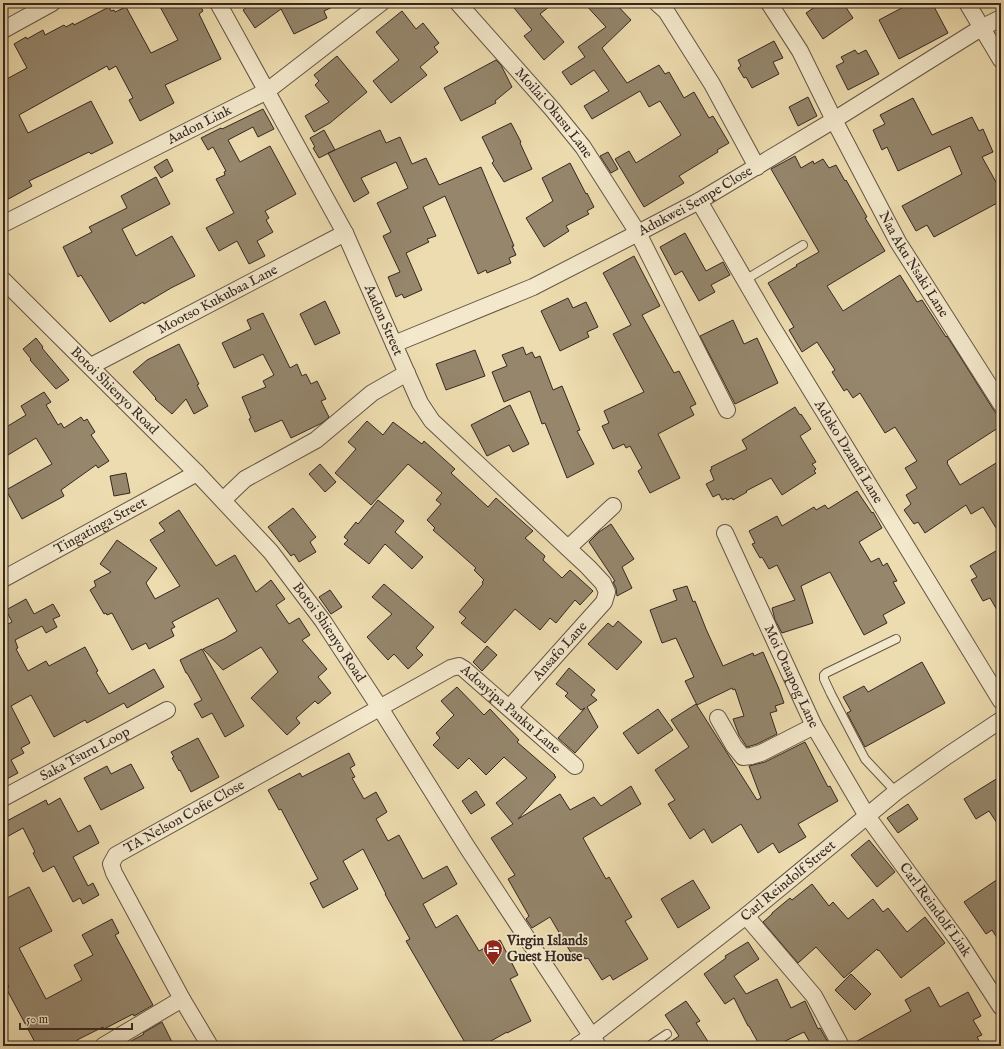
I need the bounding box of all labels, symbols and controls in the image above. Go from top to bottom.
street label: Moilai Okusu Lane [511,64,597,162]
street label: Aadon Link [163,101,235,149]
street label: Adukwei Sempe Close [634,162,756,241]
street label: Naa Aku Nsaki Lane [875,208,953,321]
street label: Mootso Kukubaa Lane [155,261,281,339]
street label: Aadon Street [360,281,407,359]
street label: Botoi Shienyo Road [67,343,162,439]
street label: Adoko Dzamfi Lane [810,396,887,507]
street label: Tingatinga Street [51,493,150,558]
street label: Botoi Shienyo Road [288,579,370,686]
street label: Ansafo Lane [528,617,592,685]
street label: Moi Otaapog Lane [760,622,823,731]
street label: Adoayipa Panku Lane [456,660,565,758]
street label: Saka Tsuru Loop [37,722,133,785]
street label: TA Nelson Cofie Close [121,776,248,858]
street label: Carl Reindolf Street [737,836,840,926]
street label: Carl Reindolf Link [895,859,976,961]
place label: Virgin Islands Guest House [506,932,588,966]
hotel icon: Virgin Islands Guest House [482,938,504,966]
scale bar [20,1005,132,1031]
text: 50 m [26,1012,48,1027]

